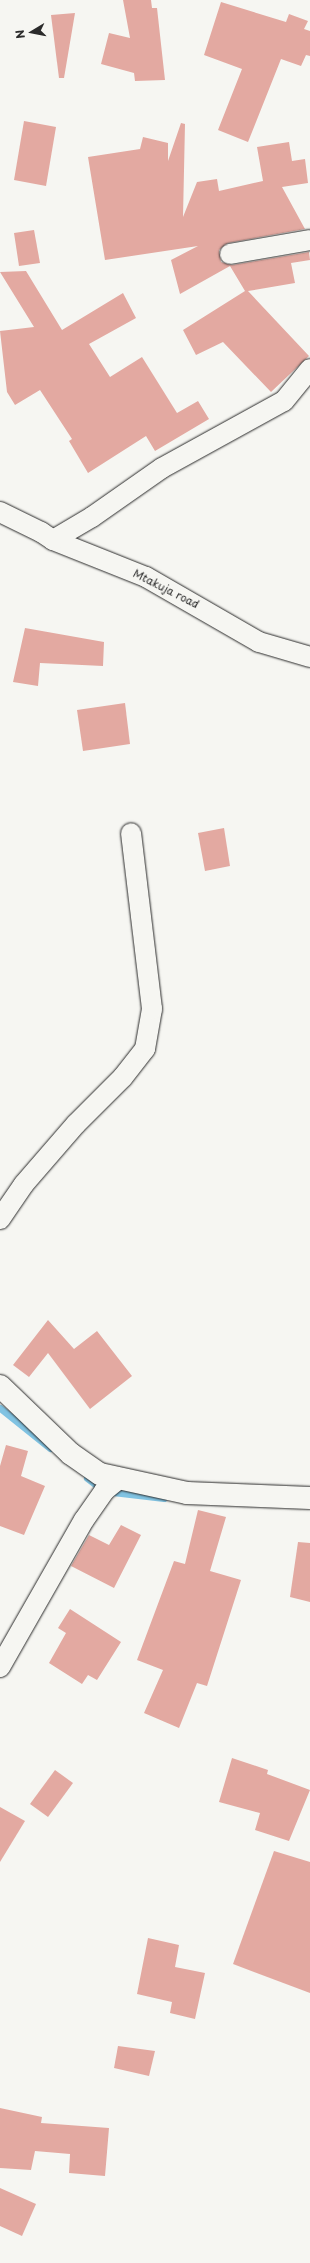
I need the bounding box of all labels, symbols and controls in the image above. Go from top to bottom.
north arrow [12,12,52,52]
text: N [11,28,29,40]
street label: Mtakuja road [131,567,201,611]

